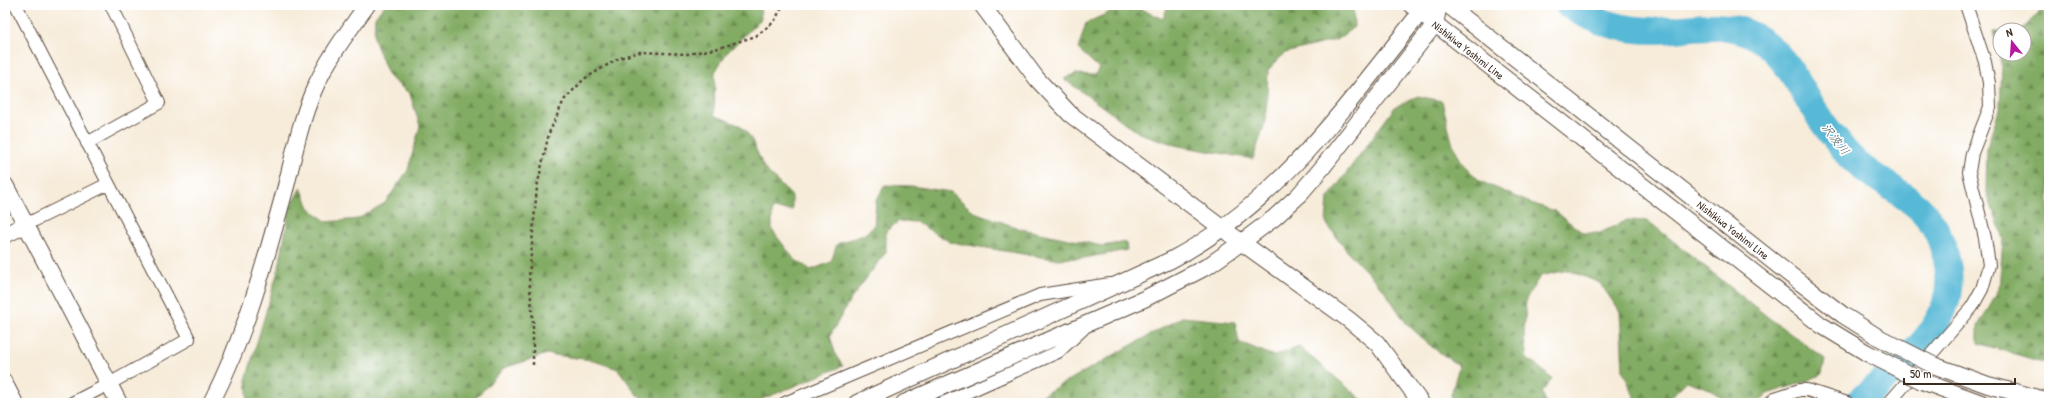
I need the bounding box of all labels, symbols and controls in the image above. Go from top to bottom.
street label: Nishikiwa Yoshimi Line [1429,18,1507,83]
north arrow [1992,22,2032,62]
text: N [2004,25,2014,40]
water label: 沢波川 [1818,120,1854,158]
street label: Nishikiwa Yoshimi Line [1694,198,1772,263]
scale bar [1904,360,2015,386]
text: 50 m [1910,365,1931,382]

